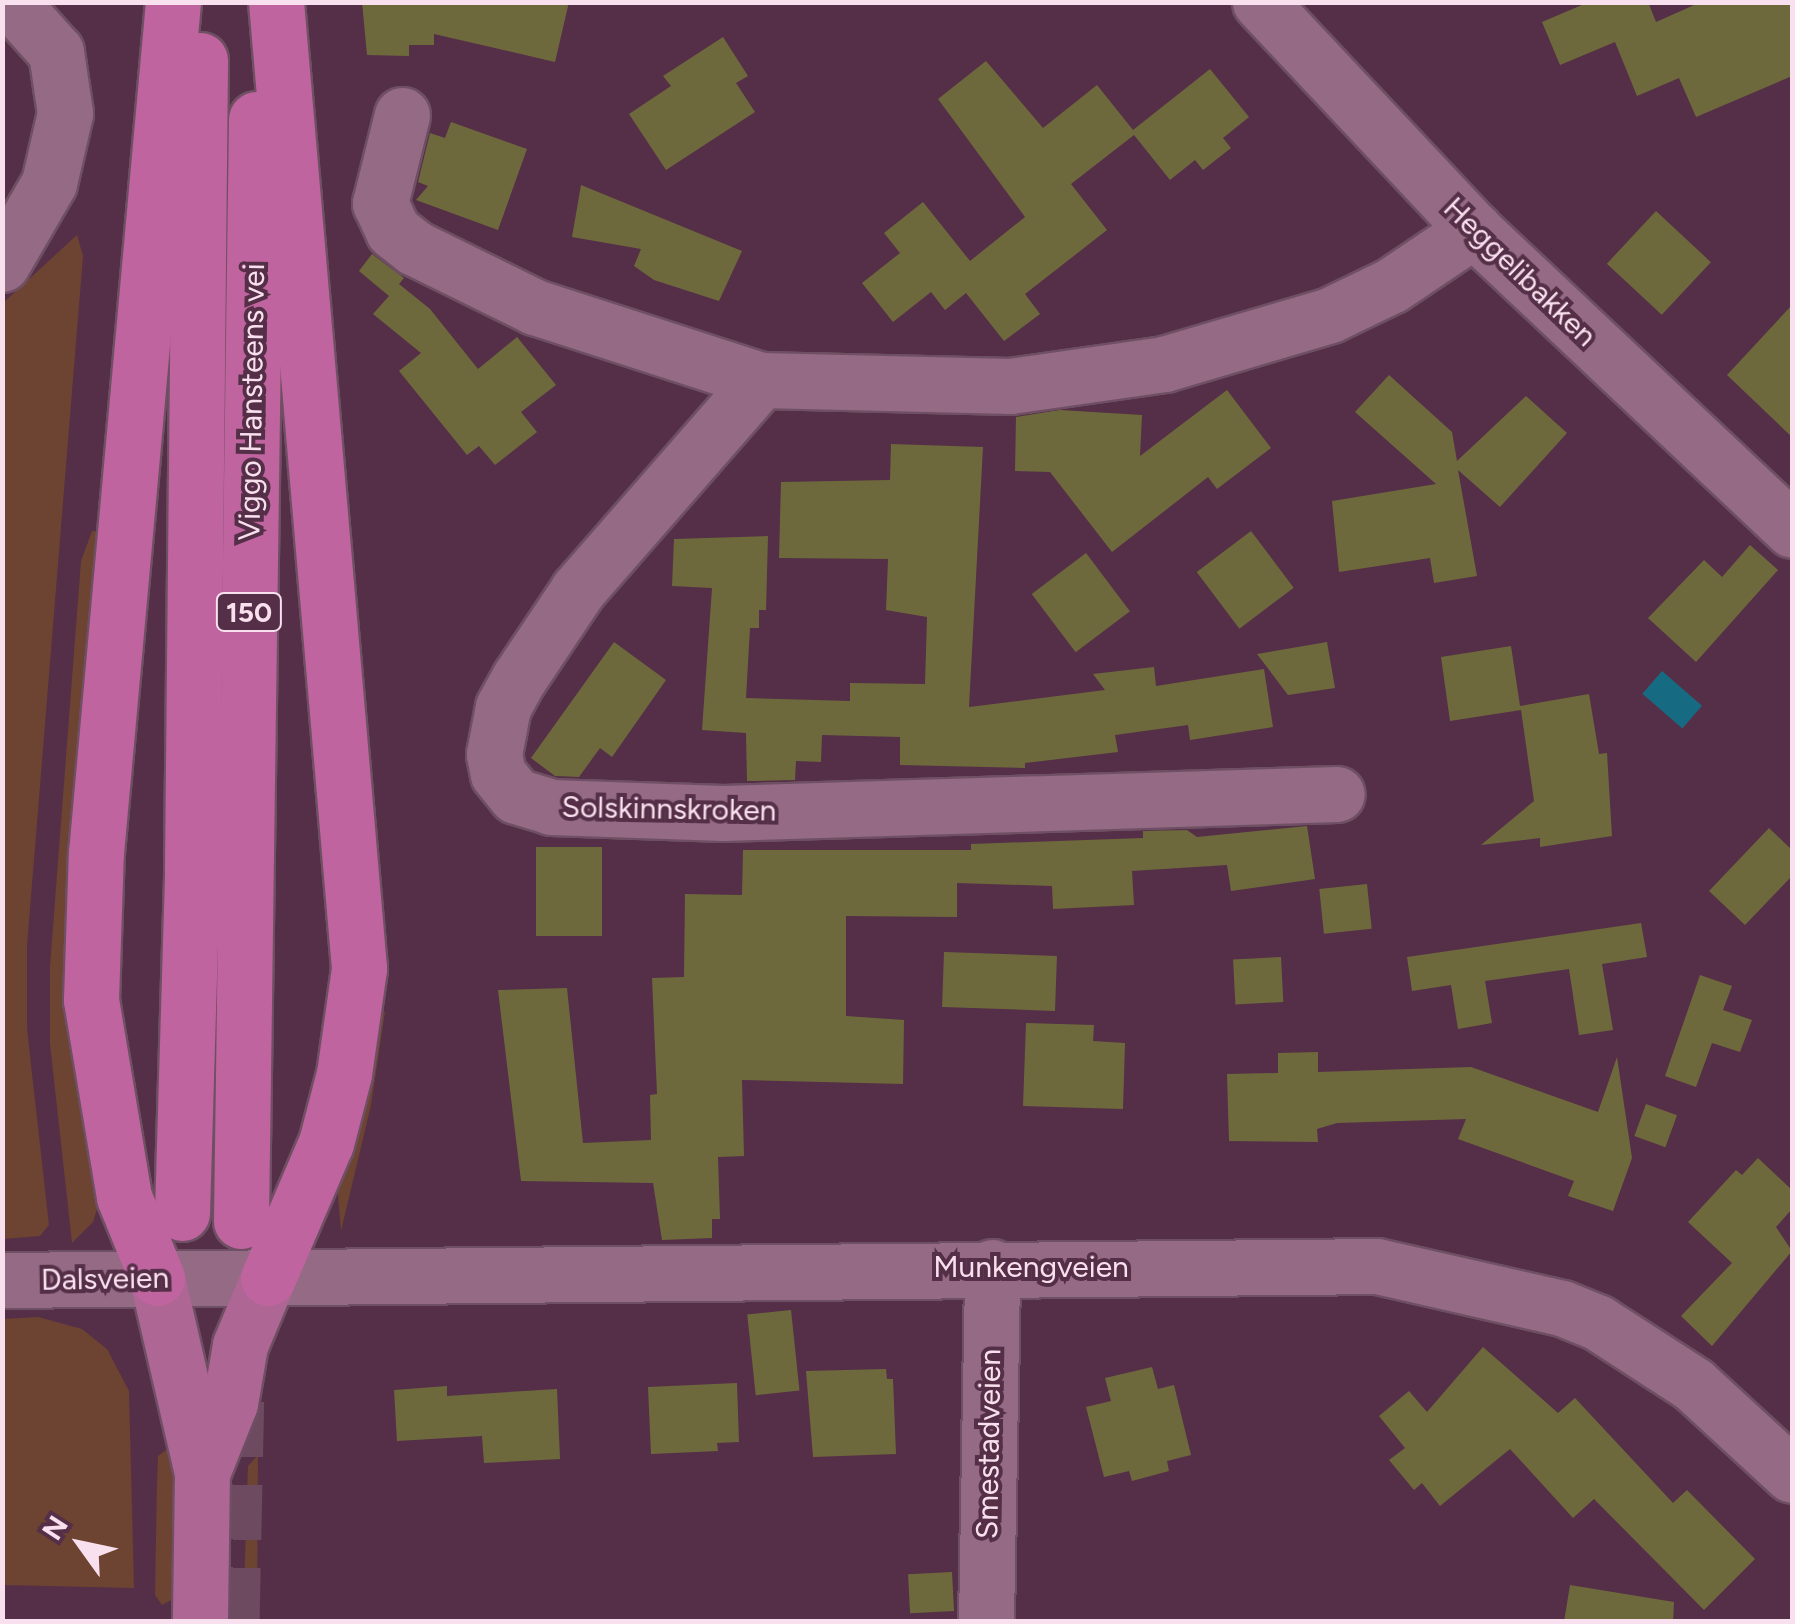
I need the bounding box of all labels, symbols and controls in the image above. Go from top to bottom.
street label: Heggelibakken [1436,190,1604,354]
street label: Viggo Hansteens vei [232,263,272,541]
road number: 150 [214,589,284,635]
street label: Solskinnskroken [561,789,777,829]
street label: Munkengveien [933,1249,1129,1285]
street label: Dalsveien [41,1260,169,1298]
street label: Smestadveien [969,1349,1009,1539]
north arrow [30,1494,130,1594]
text: N [35,1509,75,1546]

